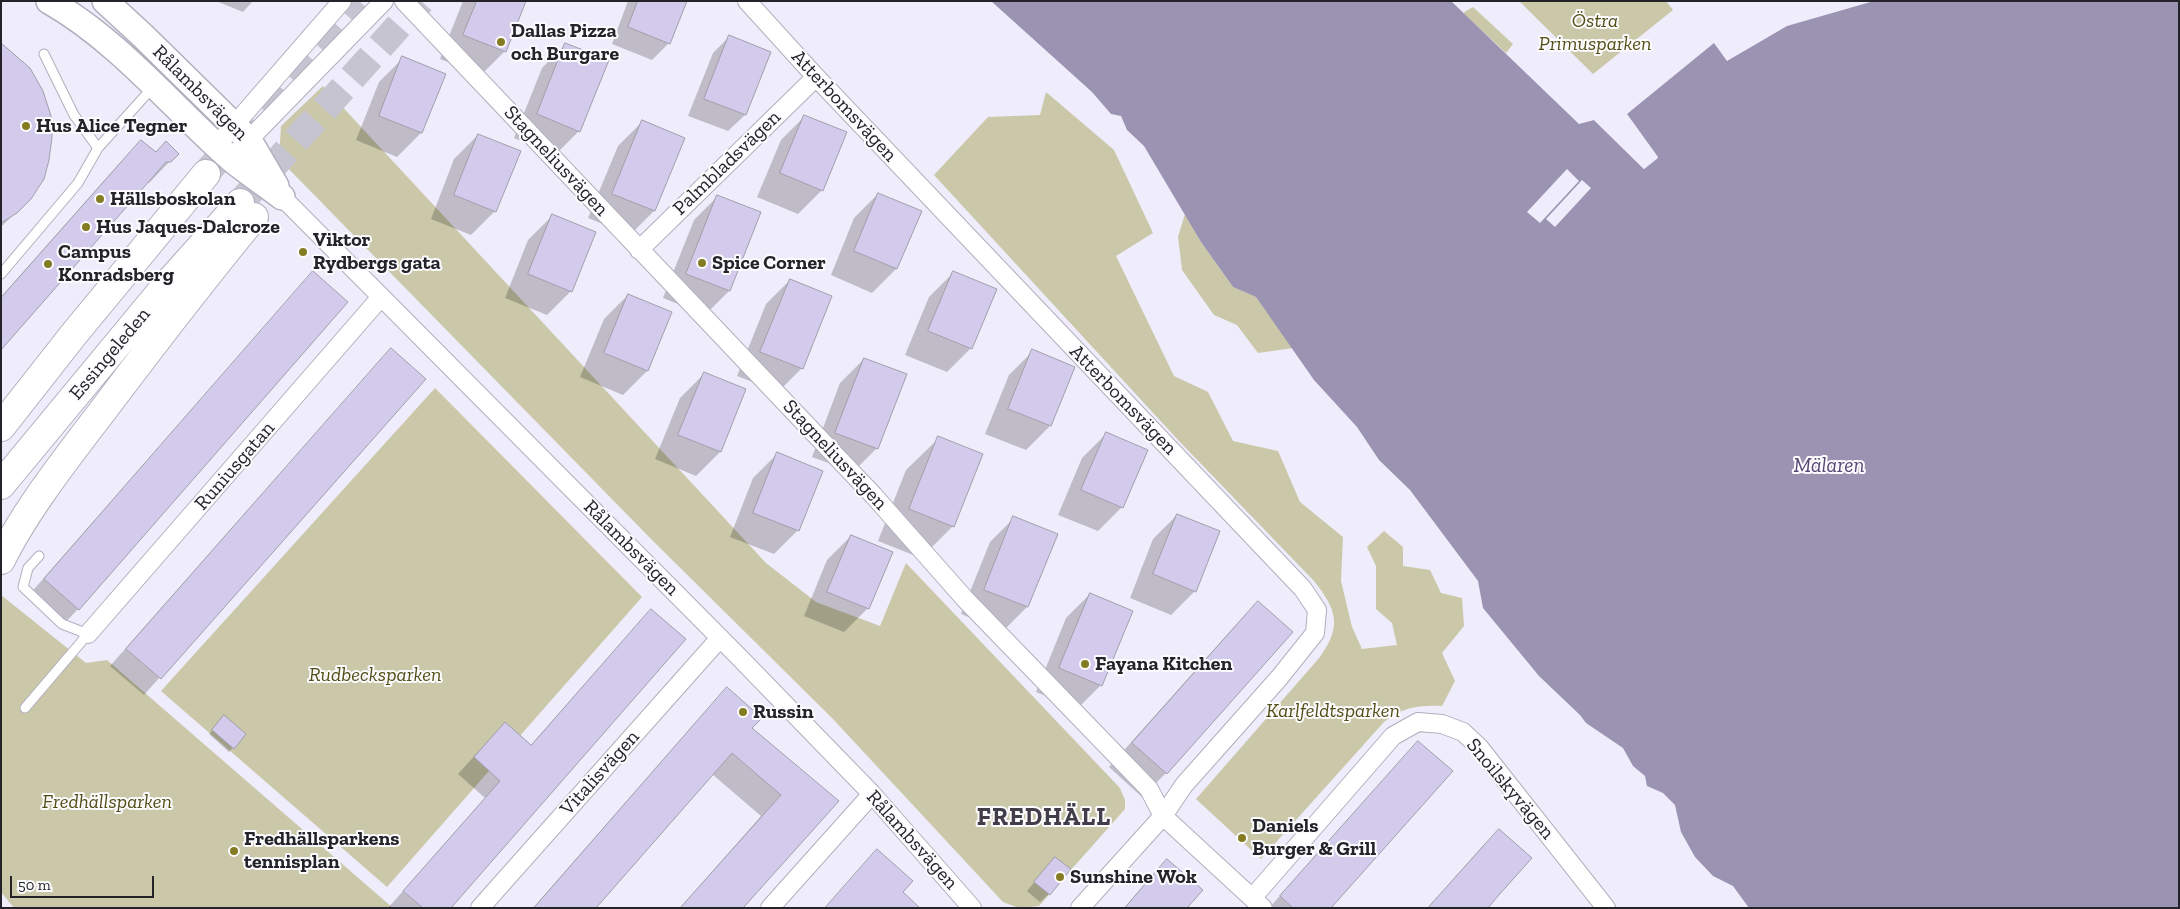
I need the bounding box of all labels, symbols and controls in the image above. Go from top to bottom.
park label: Östra Primusparken [1539,9,1651,56]
place label: Dallas Pizza och Burgare [511,19,619,66]
marker: Dallas Pizza och Burgare [495,36,507,48]
street label: Rålambsvägen [147,40,253,146]
street label: Atterbomsvägen [786,45,902,167]
street label: Stagneliusvägen [499,101,613,221]
street label: Palmbladsvägen [668,106,786,220]
place label: Hus Alice Tegner [36,114,187,138]
marker: Hus Alice Tegner [20,120,32,132]
place label: Hällsboskolan [110,187,236,211]
marker: Hällsboskolan [94,193,106,205]
place label: Hus Jaques-Dalcroze [96,215,280,239]
marker: Hus Jaques-Dalcroze [80,221,92,233]
place label: Viktor Rydbergs gata [313,228,441,275]
place label: Campus Konradsberg [58,240,174,287]
marker: Viktor Rydbergs gata [297,246,309,258]
place label: Spice Corner [712,251,826,275]
marker: Spice Corner [696,257,708,269]
marker: Campus Konradsberg [42,258,54,270]
street label: Essingeleden [64,303,156,405]
street label: Atterbomsvägen [1064,340,1182,460]
street label: Stagneliusvägen [778,395,892,515]
street label: Runiusgatan [190,417,280,515]
water label: Mälaren [1793,453,1865,479]
street label: Rålambsvägen [578,495,684,601]
place label: Fayana Kitchen [1095,652,1232,676]
marker: Fayana Kitchen [1079,658,1091,670]
park label: Rudbecksparken [309,663,441,687]
park label: Karlfeldtsparken [1266,699,1400,723]
place label: Russin [753,700,814,724]
marker: Russin [737,706,749,718]
street label: Vitalisvägen [555,725,645,821]
street label: Snoilskyvägen [1461,734,1559,844]
street label: Rålambsvägen [861,785,963,895]
park label: Fredhällsparken [42,790,172,814]
district label: FREDHÄLL [976,803,1112,833]
place label: Daniels Burger & Grill [1252,814,1376,861]
place label: Fredhällsparkens tennisplan [244,827,399,874]
marker: Daniels Burger & Grill [1236,832,1248,844]
marker: Fredhällsparkens tennisplan [228,845,240,857]
place label: Sunshine Wok [1070,865,1197,889]
scale bar [12,866,156,898]
marker: Sunshine Wok [1054,871,1066,883]
text: 50 m [18,876,51,894]

